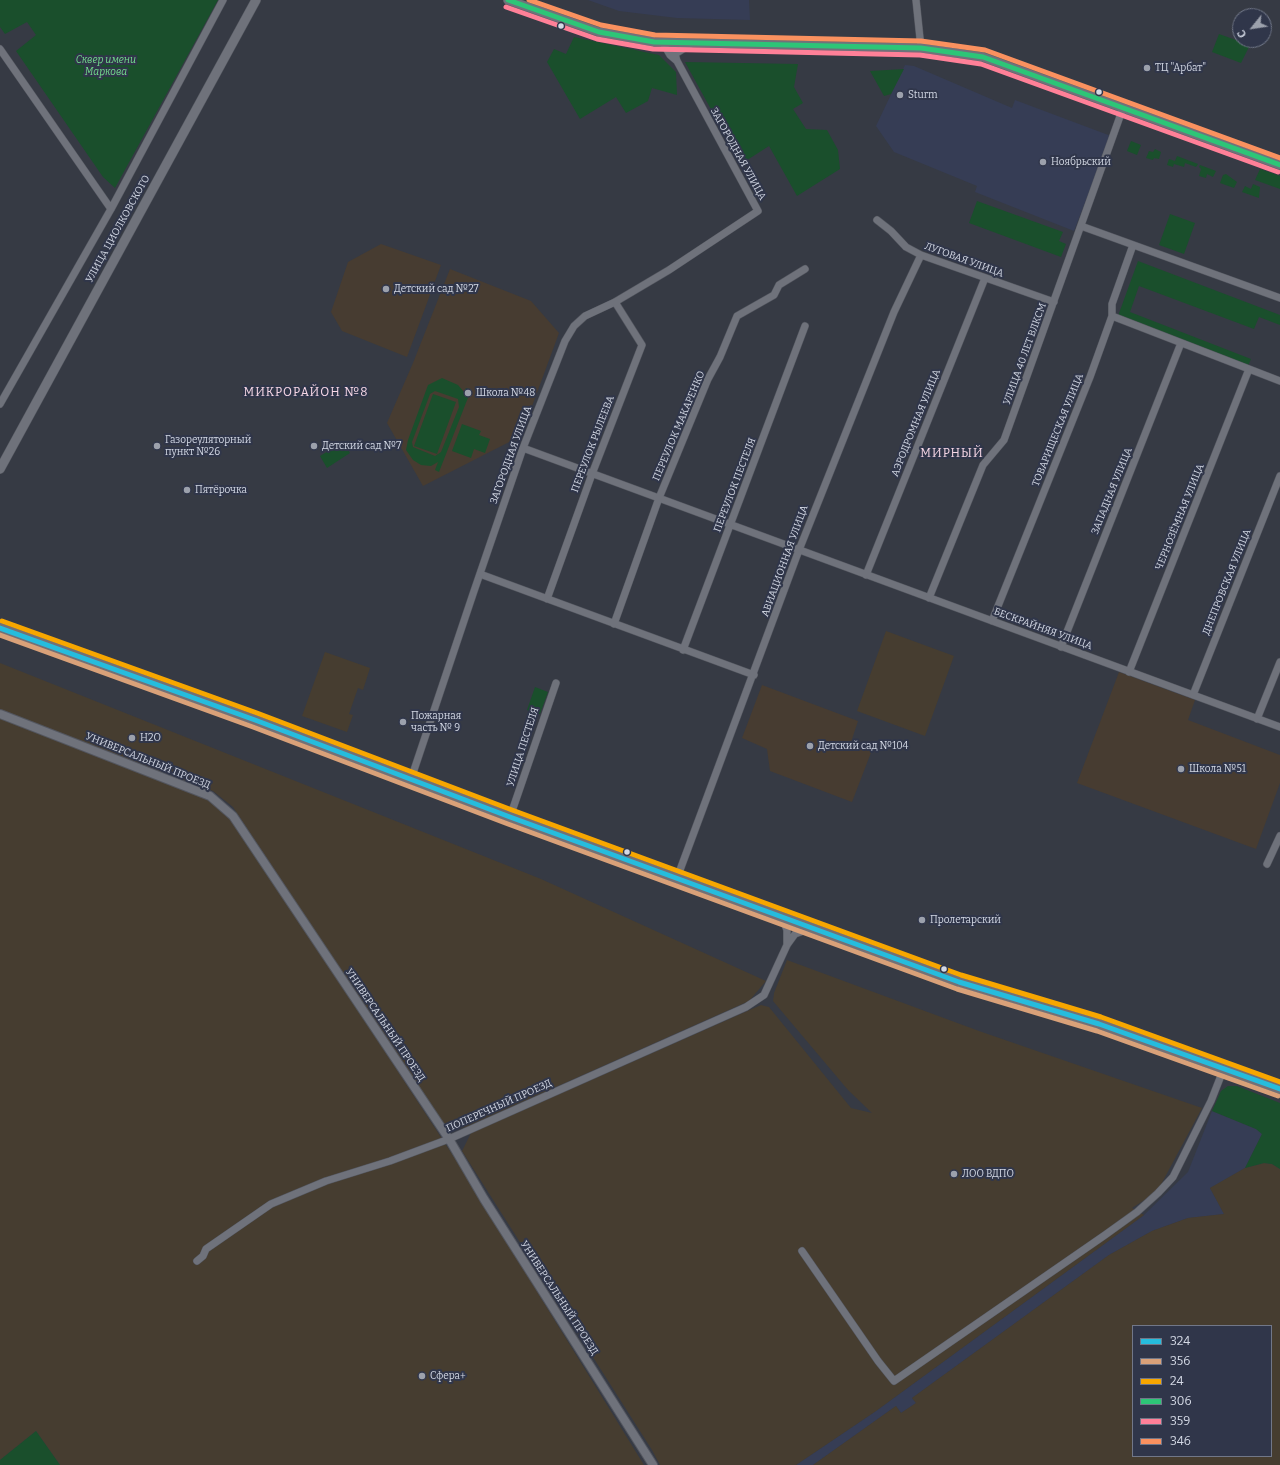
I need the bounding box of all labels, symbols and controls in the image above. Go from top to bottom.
north arrow [1232,8,1272,48]
unlabelled marker [556,21,566,31]
text: С [1235,27,1249,40]
park label: Сквер имени Маркова [76,54,136,78]
place label: ТЦ "Арбат" [1155,62,1206,74]
marker: ТЦ "Арбат" [1142,63,1152,73]
unlabelled marker [1094,87,1104,97]
place label: Sturm [908,89,938,101]
marker: Sturm [895,90,905,100]
street label: ЗАГОРОДНАЯ УЛИЦА [708,106,768,202]
place label: Ноябрьский [1051,156,1111,168]
marker: Ноябрьский [1038,157,1048,167]
street label: УЛИЦА ЦИОЛКОВСКОГО [83,173,153,285]
street label: ЛУГОВАЯ УЛИЦА [923,240,1005,280]
place label: Детский сад №27 [394,283,478,295]
marker: Детский сад №27 [381,284,391,294]
street label: УЛИЦА 40 ЛЕТ ВЛКСМ [1001,301,1049,407]
street label: АЭРОДРОМНАЯ УЛИЦА [889,368,943,478]
street label: ПЕРЕУЛОК МАКАРЕНКО [650,369,708,483]
street label: ТОВАРИЩЕСКАЯ УЛИЦА [1030,372,1086,488]
district label: МИКРОРАЙОН №8 [243,386,369,400]
place label: Школа №48 [476,387,535,399]
marker: Школа №48 [463,388,473,398]
street label: ПЕРЕУЛОК РЫЛЕЕВА [569,394,617,494]
street label: ЗАГОРОДНАЯ УЛИЦА [488,404,534,506]
place label: Газореуляторный пункт №26 [165,434,251,458]
street label: ПЕРЕУЛОК ПЕСТЕЛЯ [711,436,759,534]
place label: Детский сад №7 [322,440,401,452]
marker: Газореуляторный пункт №26 [152,441,162,451]
marker: Детский сад №7 [309,441,319,451]
street label: ЗАПАДНАЯ УЛИЦА [1089,446,1135,536]
district label: МИРНЫЙ [920,447,984,461]
street label: ЧЕРНОЗЁМНАЯ УЛИЦА [1153,462,1207,572]
place label: Пятёрочка [195,484,247,496]
marker: Пятёрочка [182,485,192,495]
street label: АВИАЦИОННАЯ УЛИЦА [759,504,811,618]
street label: ДНЕПРОВСКАЯ УЛИЦА [1200,527,1254,637]
street label: БЕСКРАЙНЯЯ УЛИЦА [992,606,1094,652]
street label: УЛИЦА ПЕСТЕЛЯ [505,706,541,788]
place label: Пожарная часть № 9 [411,710,461,734]
marker: Пожарная часть № 9 [398,717,408,727]
street label: УНИВЕРСАЛЬНЫЙ ПРОЕЗД [84,730,212,792]
place label: Н2О [140,732,161,744]
marker: Н2О [127,733,137,743]
place label: Детский сад №104 [818,740,908,752]
marker: Детский сад №104 [805,741,815,751]
place label: Школа №51 [1189,763,1246,775]
marker: Школа №51 [1176,764,1186,774]
unlabelled marker [622,847,632,857]
place label: Пролетарский [930,914,1001,926]
marker: Пролетарский [917,915,927,925]
unlabelled marker [939,964,949,974]
street label: УНИВЕРСАЛЬНЫЙ ПРОЕЗД [343,966,427,1084]
street label: ПОПЕРЕЧНЫЙ ПРОЕЗД [444,1077,554,1135]
place label: ЛОО ВДПО [962,1168,1014,1180]
marker: ЛОО ВДПО [949,1169,959,1179]
street label: УНИВЕРСАЛЬНЫЙ ПРОЕЗД [518,1239,600,1357]
legend [1132,1325,1272,1457]
text: 324 [1170,1334,1190,1348]
text: 356 [1170,1354,1190,1368]
place label: Сфера+ [430,1370,466,1382]
marker: Сфера+ [417,1371,427,1381]
text: 24 [1170,1374,1184,1388]
text: 306 [1170,1394,1192,1408]
text: 359 [1170,1414,1190,1428]
text: 346 [1170,1434,1191,1448]

